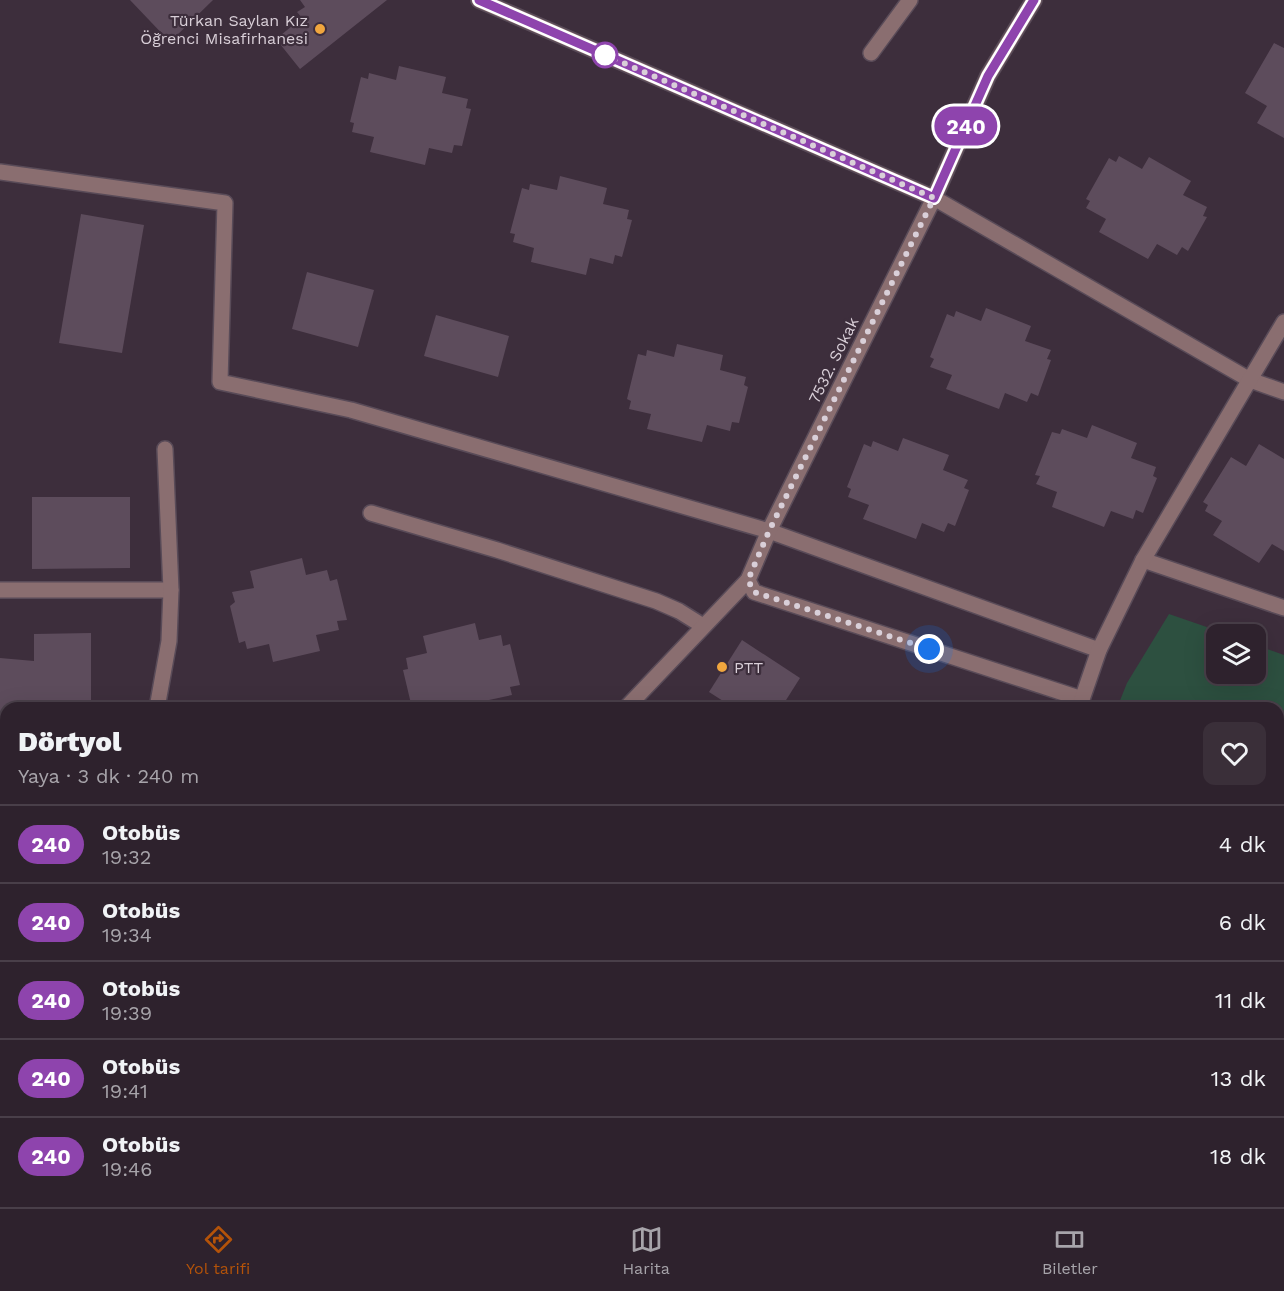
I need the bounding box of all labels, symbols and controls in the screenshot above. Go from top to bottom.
place label: Türkan Saylan Kız Öğrenci Misafirhanesi [140,11,308,48]
marker: Türkan Saylan Kız Öğrenci Misafirhanesi [313,22,327,36]
unlabelled marker [592,42,618,68]
line badge: 240 [932,106,1000,146]
text: 240 [946,114,986,139]
street label: 7532. Sokak [804,314,862,406]
map controls [1206,624,1266,684]
button: layers [1206,624,1266,684]
your location [914,634,944,664]
place label: PTT [734,658,763,677]
marker: PTT [715,660,729,674]
button: heart [1203,722,1266,785]
text: Dörtyol [18,725,121,758]
text: Yaya · 3 dk · 240 m [18,764,199,788]
text: Otobüs [102,820,180,845]
text: 240 [31,832,71,857]
text: 4 dk [1219,832,1266,857]
text: 19:32 [102,845,151,869]
text: Otobüs [102,898,180,923]
text: 240 [31,910,71,935]
text: 6 dk [1219,910,1266,935]
text: 19:34 [102,923,152,947]
text: Otobüs [102,976,180,1001]
text: 240 [31,988,71,1013]
text: 11 dk [1215,988,1266,1013]
text: 19:39 [102,1001,152,1025]
text: Otobüs [102,1054,180,1079]
text: 240 [31,1066,71,1091]
text: 13 dk [1211,1066,1266,1091]
text: 19:41 [102,1079,148,1103]
text: Otobüs [102,1132,180,1157]
text: 240 [31,1144,71,1169]
text: 18 dk [1210,1144,1266,1169]
text: 19:46 [102,1157,152,1181]
tab: Yol tarifi [186,1223,250,1278]
tab: Harita [622,1223,670,1278]
tab: Biletler [1042,1223,1098,1278]

